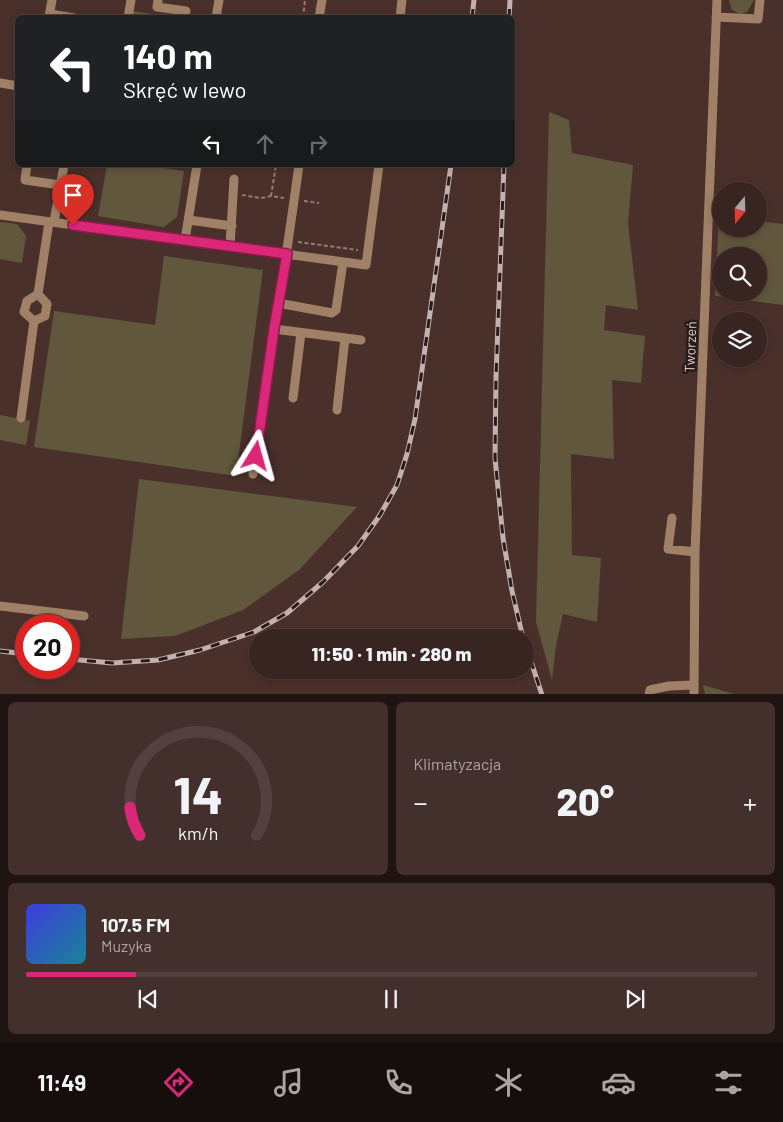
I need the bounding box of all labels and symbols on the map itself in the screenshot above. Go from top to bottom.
pin [52,174,94,225]
north arrow [712,182,768,238]
street label: Tworzeń [681,321,699,373]
position arrow [229,429,281,481]
speed limit sign: 20 [15,614,80,679]

